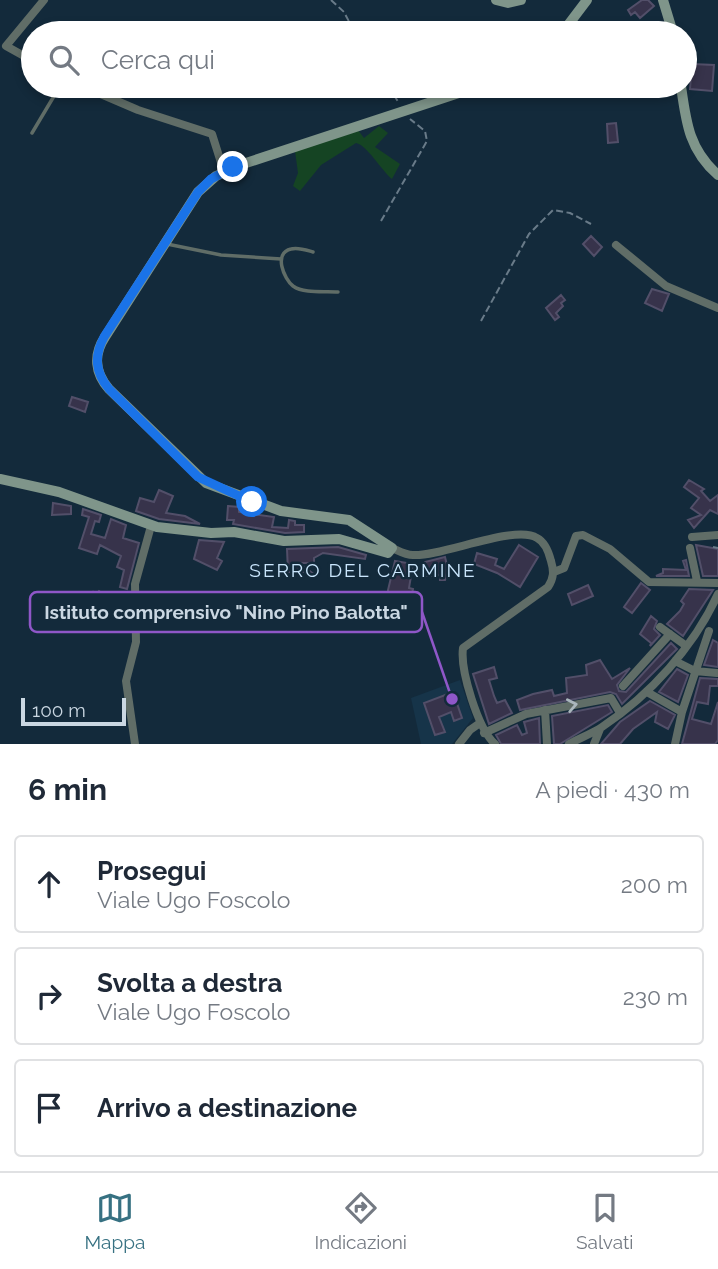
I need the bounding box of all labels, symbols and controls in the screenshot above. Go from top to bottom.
search box [21,21,697,98]
icon: search [45,41,83,79]
text: Cerca qui [101,45,215,75]
route end [217,151,248,182]
route start [236,486,267,517]
district label: SERRO DEL CARMINE [249,559,477,581]
callout: Istituto comprensivo "Nino Pino Balotta" [30,592,422,632]
text: Istituto comprensivo "Nino Pino Balotta" [44,601,408,623]
scale bar [21,695,126,727]
one-way arrow [566,698,578,713]
text: 100 m [32,699,86,721]
text: 6 min [28,772,107,807]
text: A piedi · 430 m [535,776,690,803]
text: Prosegui [97,856,206,886]
icon: ahead [30,865,68,903]
text: 200 m [621,871,688,898]
text: Viale Ugo Foscolo [97,886,290,913]
text: Svolta a destra [97,968,283,998]
icon: right [30,977,68,1015]
text: 230 m [623,983,688,1010]
text: Viale Ugo Foscolo [97,998,290,1025]
icon: arrive [30,1089,68,1127]
text: Arrivo a destinazione [97,1093,357,1123]
tab: Mappa [85,1189,145,1253]
tab: Indicazioni [314,1189,407,1253]
tab: Salvati [576,1189,633,1253]

